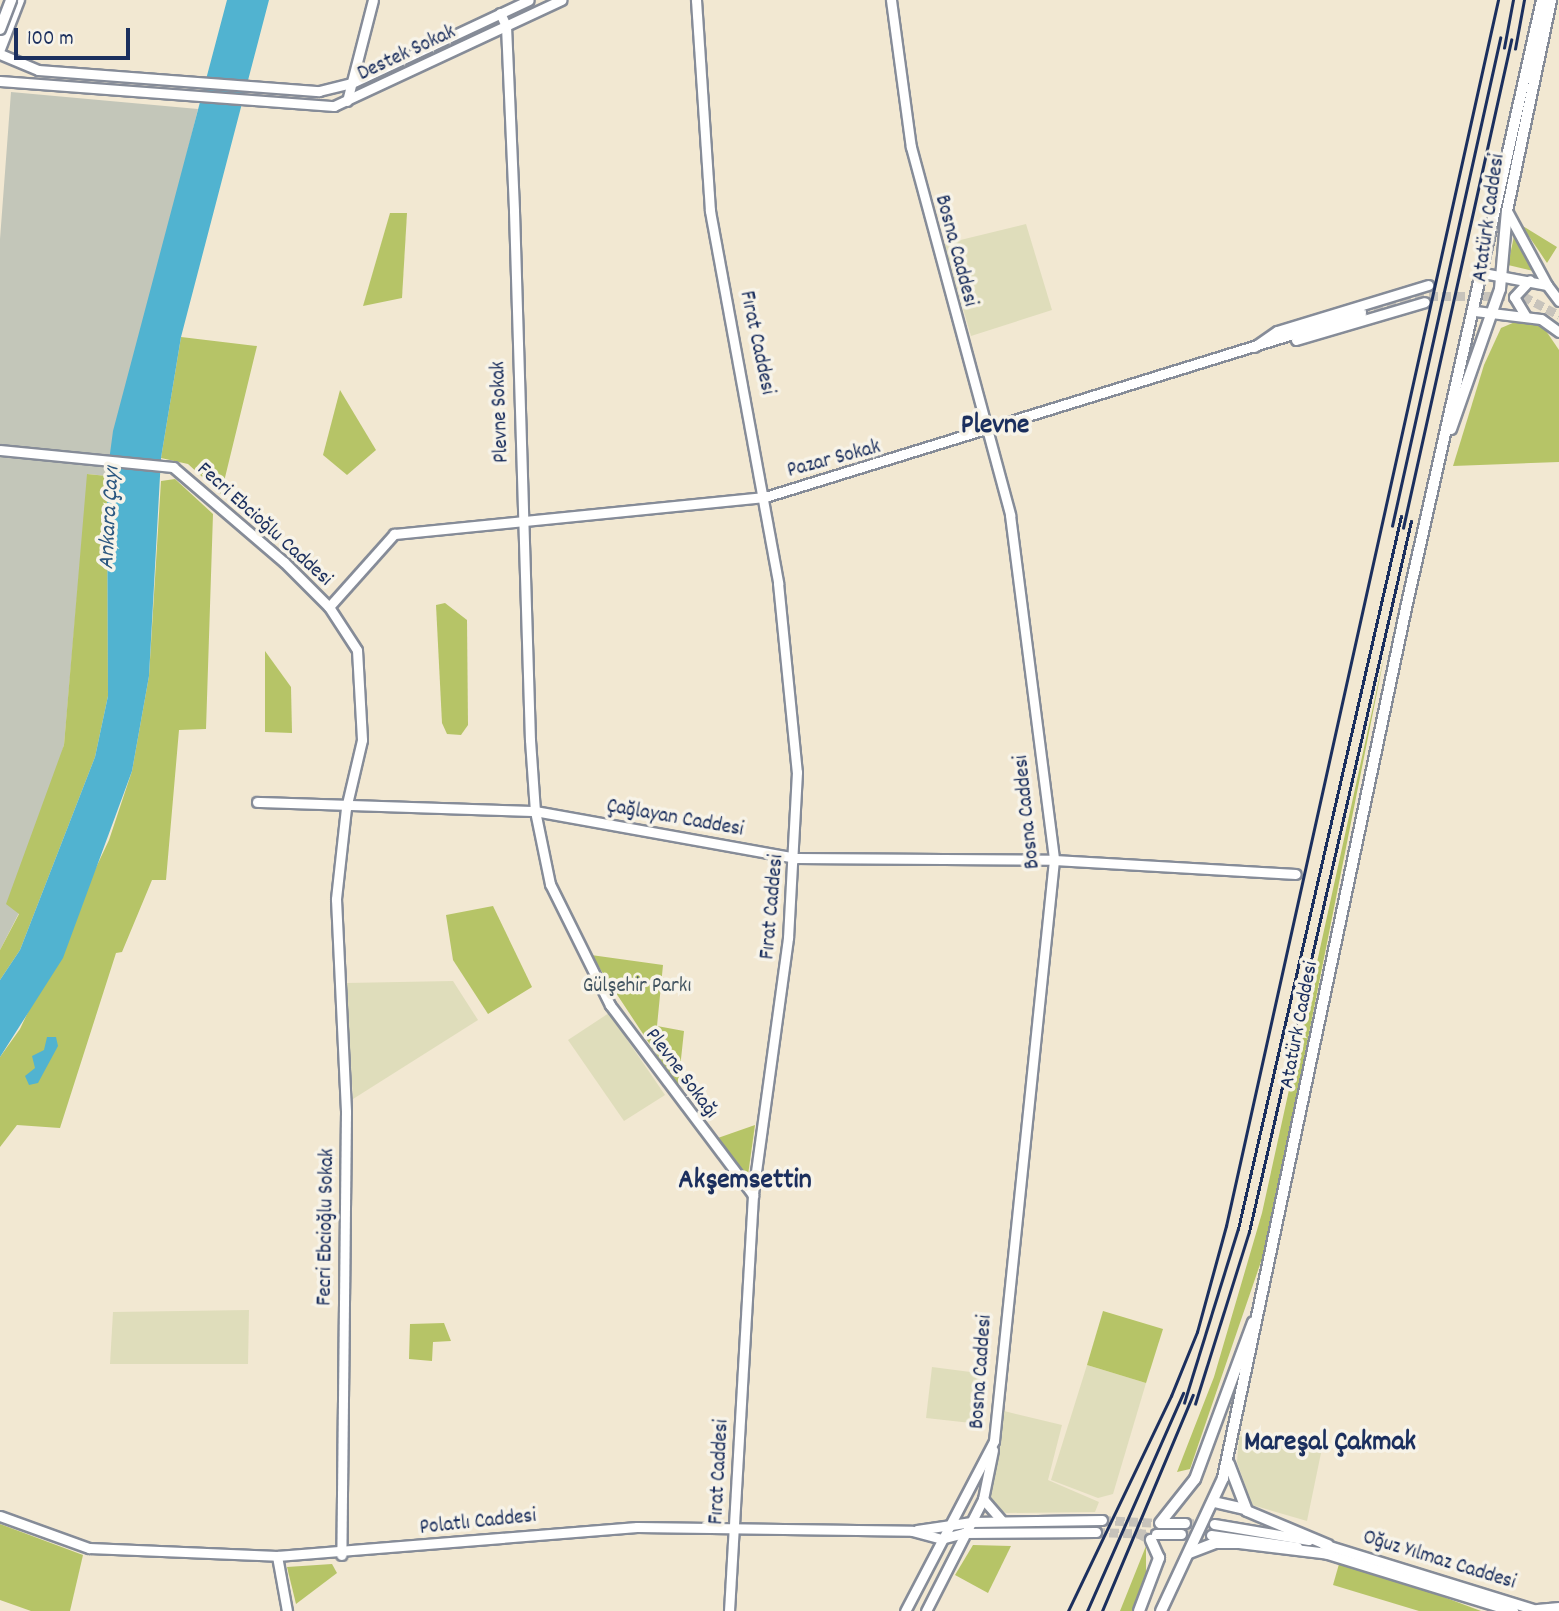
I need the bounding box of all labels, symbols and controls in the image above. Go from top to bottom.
scale bar [18,14,133,58]
street label: Destek Sokak [354,20,460,88]
text: 100 m [27,25,74,55]
street label: Atatürk Caddesi [1469,152,1511,284]
street label: Bosna Caddesi [928,193,982,309]
street label: Fırat Caddesi [733,289,779,397]
street label: Plevne Sokak [487,361,515,463]
district label: Plevne [961,410,1029,444]
street label: Pazar Sokak [785,435,883,485]
street label: Fecri Ebcioğlu Caddesi [191,458,337,592]
water label: Ankara Çayı [95,466,127,570]
street label: Bosna Caddesi [1009,754,1047,870]
street label: Çağlayan Caddesi [605,795,745,843]
street label: Fırat Caddesi [756,853,790,961]
street label: Atatürk Caddesi [1275,959,1325,1091]
park label: Gülşehir Parkı [583,974,691,1000]
street label: Plevne Sokağı [639,1024,723,1124]
street label: Fecri Ebcioğlu Sokak [313,1148,341,1306]
district label: Akşemsettin [678,1165,812,1199]
street label: Bosna Caddesi [965,1314,999,1430]
street label: Fırat Caddesi [705,1419,735,1525]
district label: Mareşal Çakmak [1244,1427,1416,1461]
street label: Polatlı Caddesi [419,1504,537,1542]
street label: Oğuz Yılmaz Caddesi [1360,1526,1518,1596]

